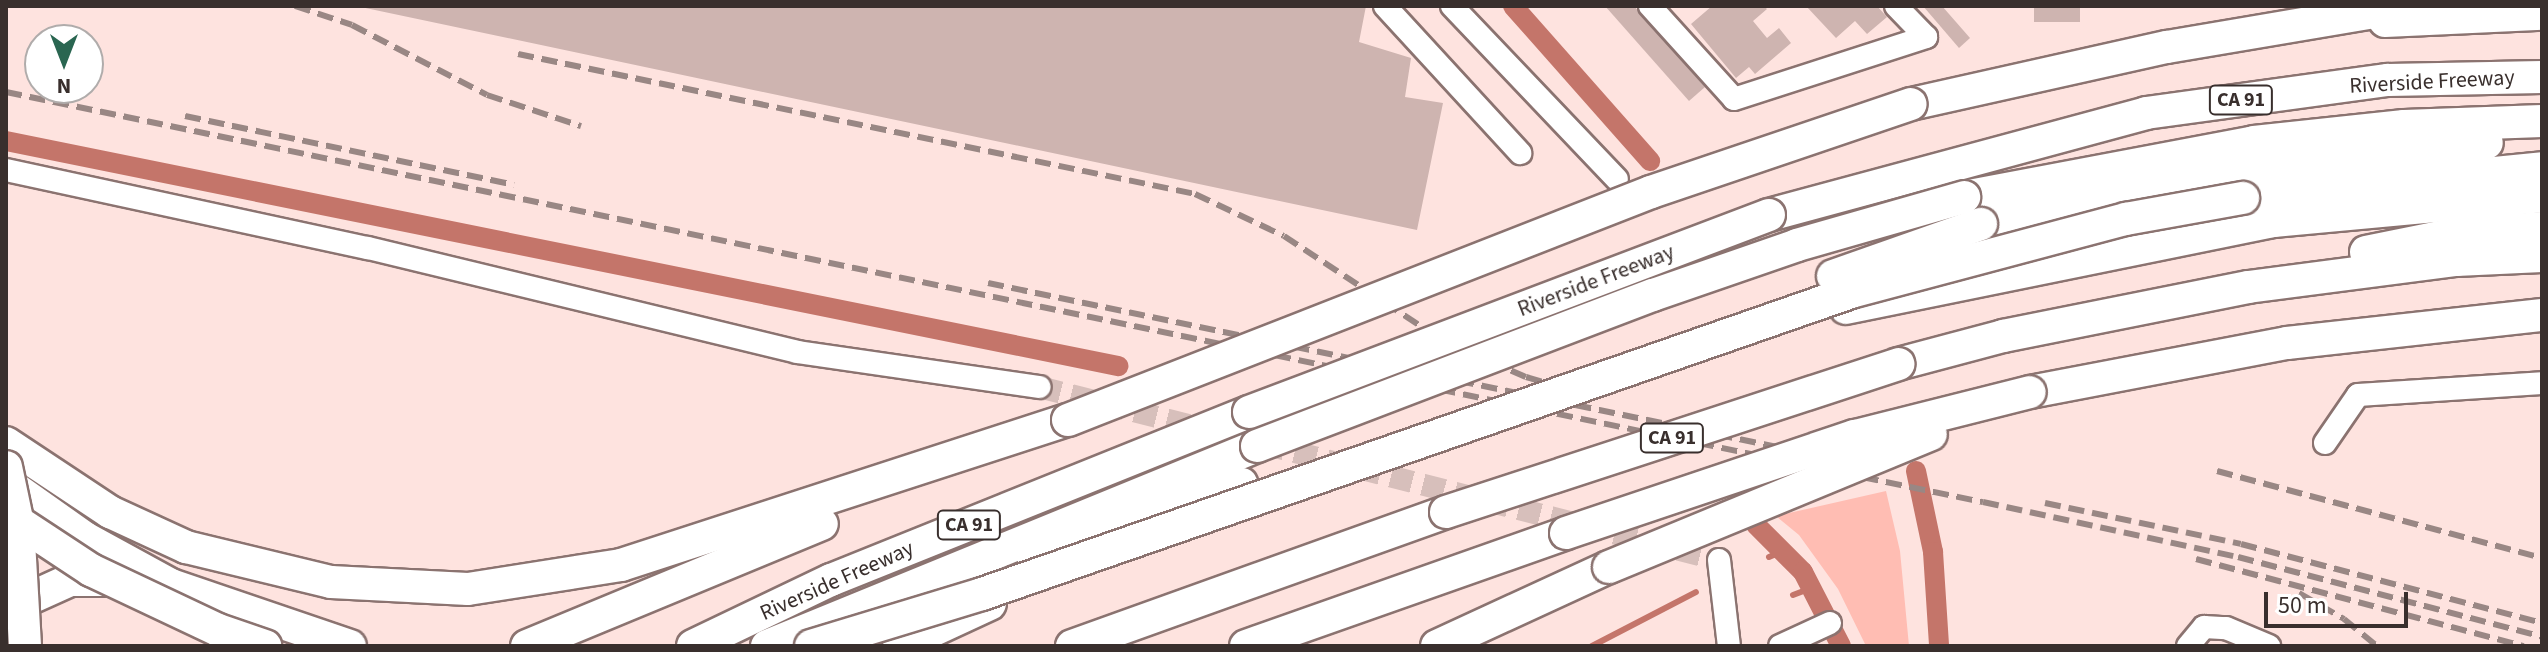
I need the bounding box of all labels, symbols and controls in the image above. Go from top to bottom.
north arrow [24,24,104,104]
street label: Riverside Freeway [2349,64,2515,100]
text: N [57,70,71,102]
road number: CA 91 [2207,84,2275,116]
street label: Riverside Freeway [1514,239,1678,323]
road number: CA 91 [1638,422,1706,454]
road number: CA 91 [935,509,1003,541]
street label: Riverside Freeway [756,535,918,627]
scale bar [2268,576,2412,626]
text: 50 m [2278,588,2327,623]

